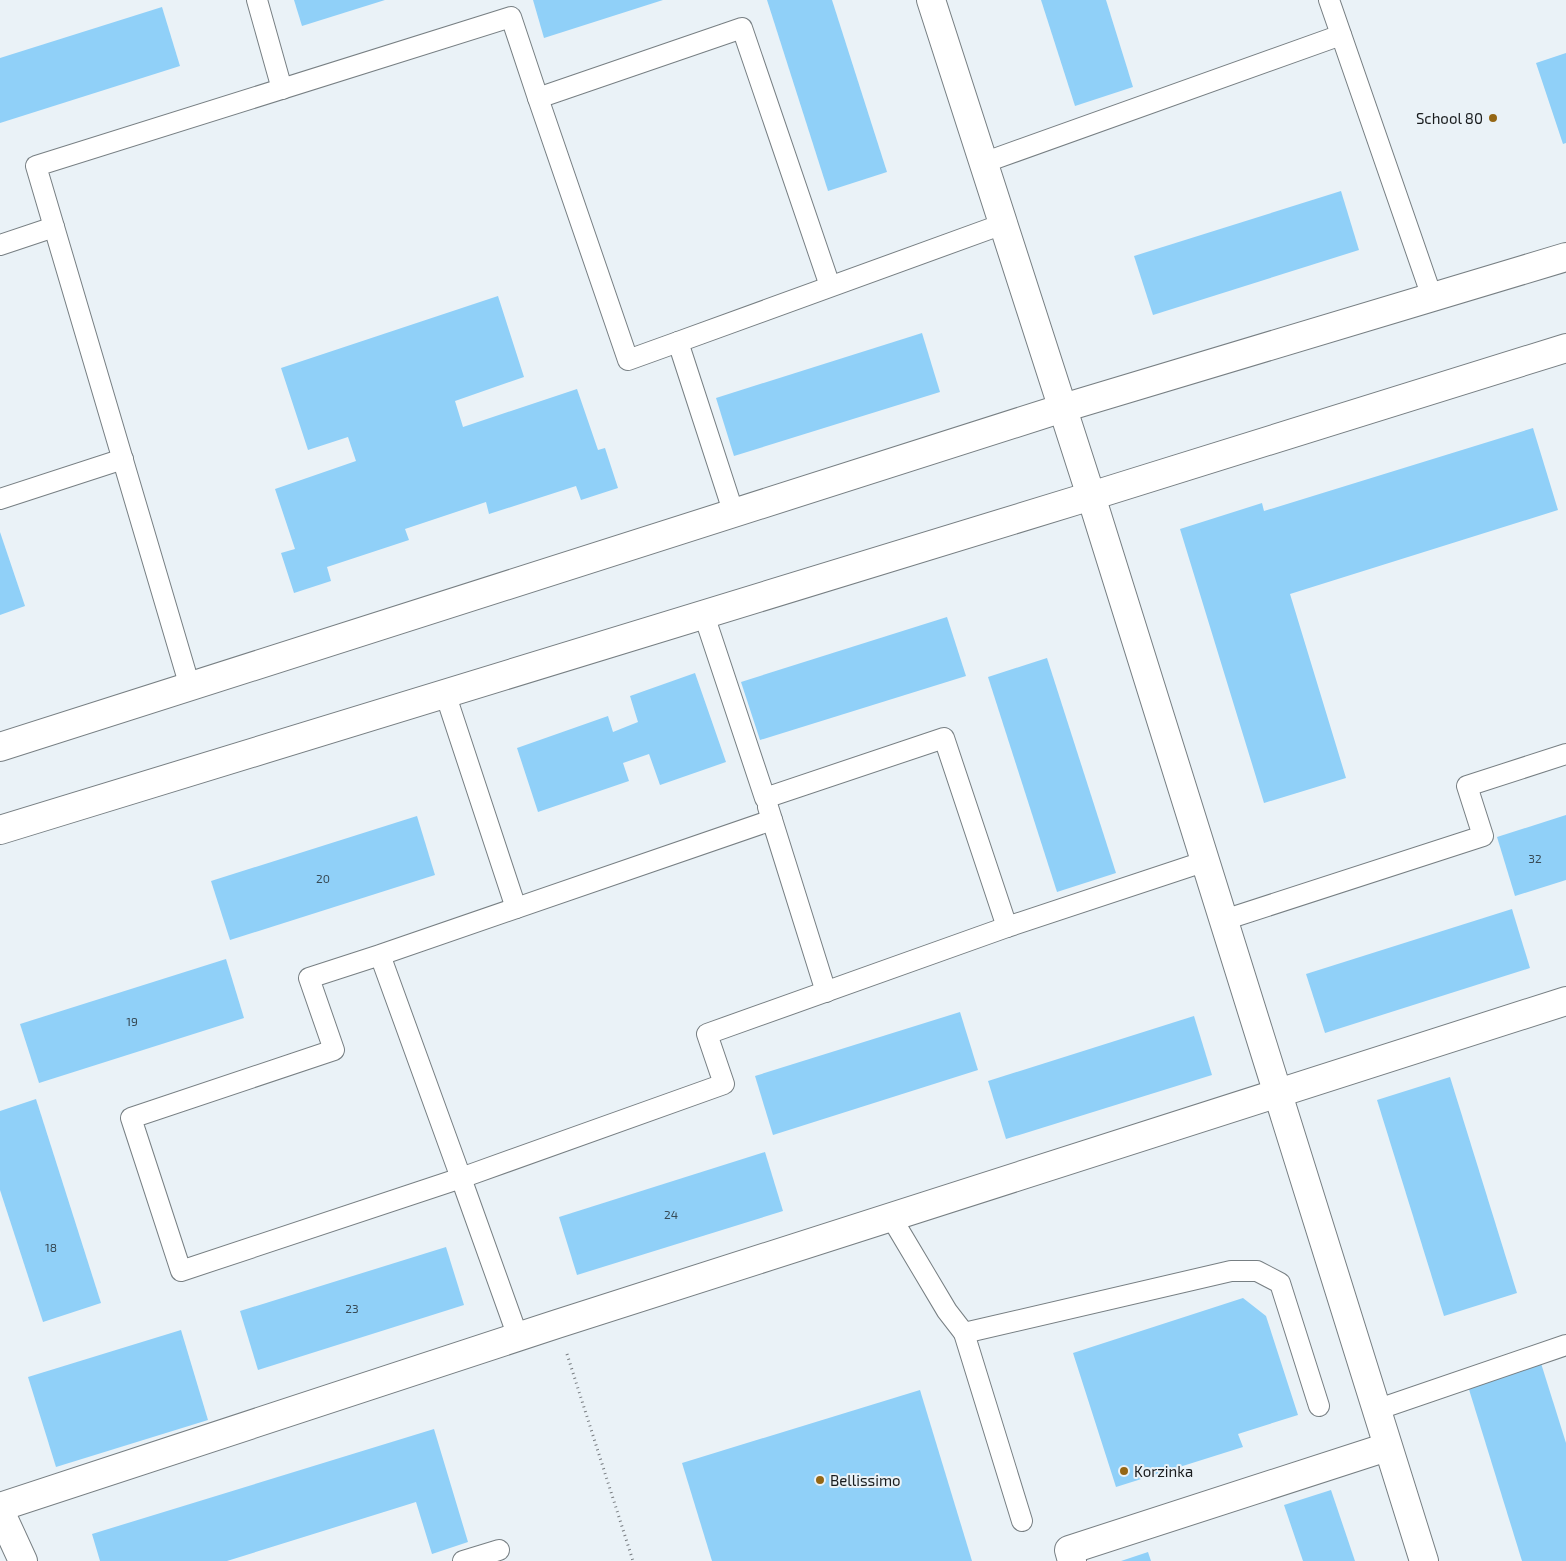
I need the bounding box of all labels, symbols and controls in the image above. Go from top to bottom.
place label: School 80 [1416,109,1483,127]
marker: School 80 [1487,112,1499,124]
house number: 32 [1528,851,1542,865]
house number: 20 [316,871,330,885]
house number: 19 [126,1014,138,1028]
house number: 24 [664,1207,678,1221]
house number: 18 [45,1240,57,1254]
house number: 23 [345,1301,359,1315]
place label: Korzinka [1134,1462,1193,1480]
marker: Korzinka [1118,1465,1130,1477]
place label: Bellissimo [830,1471,901,1489]
marker: Bellissimo [814,1474,826,1486]

